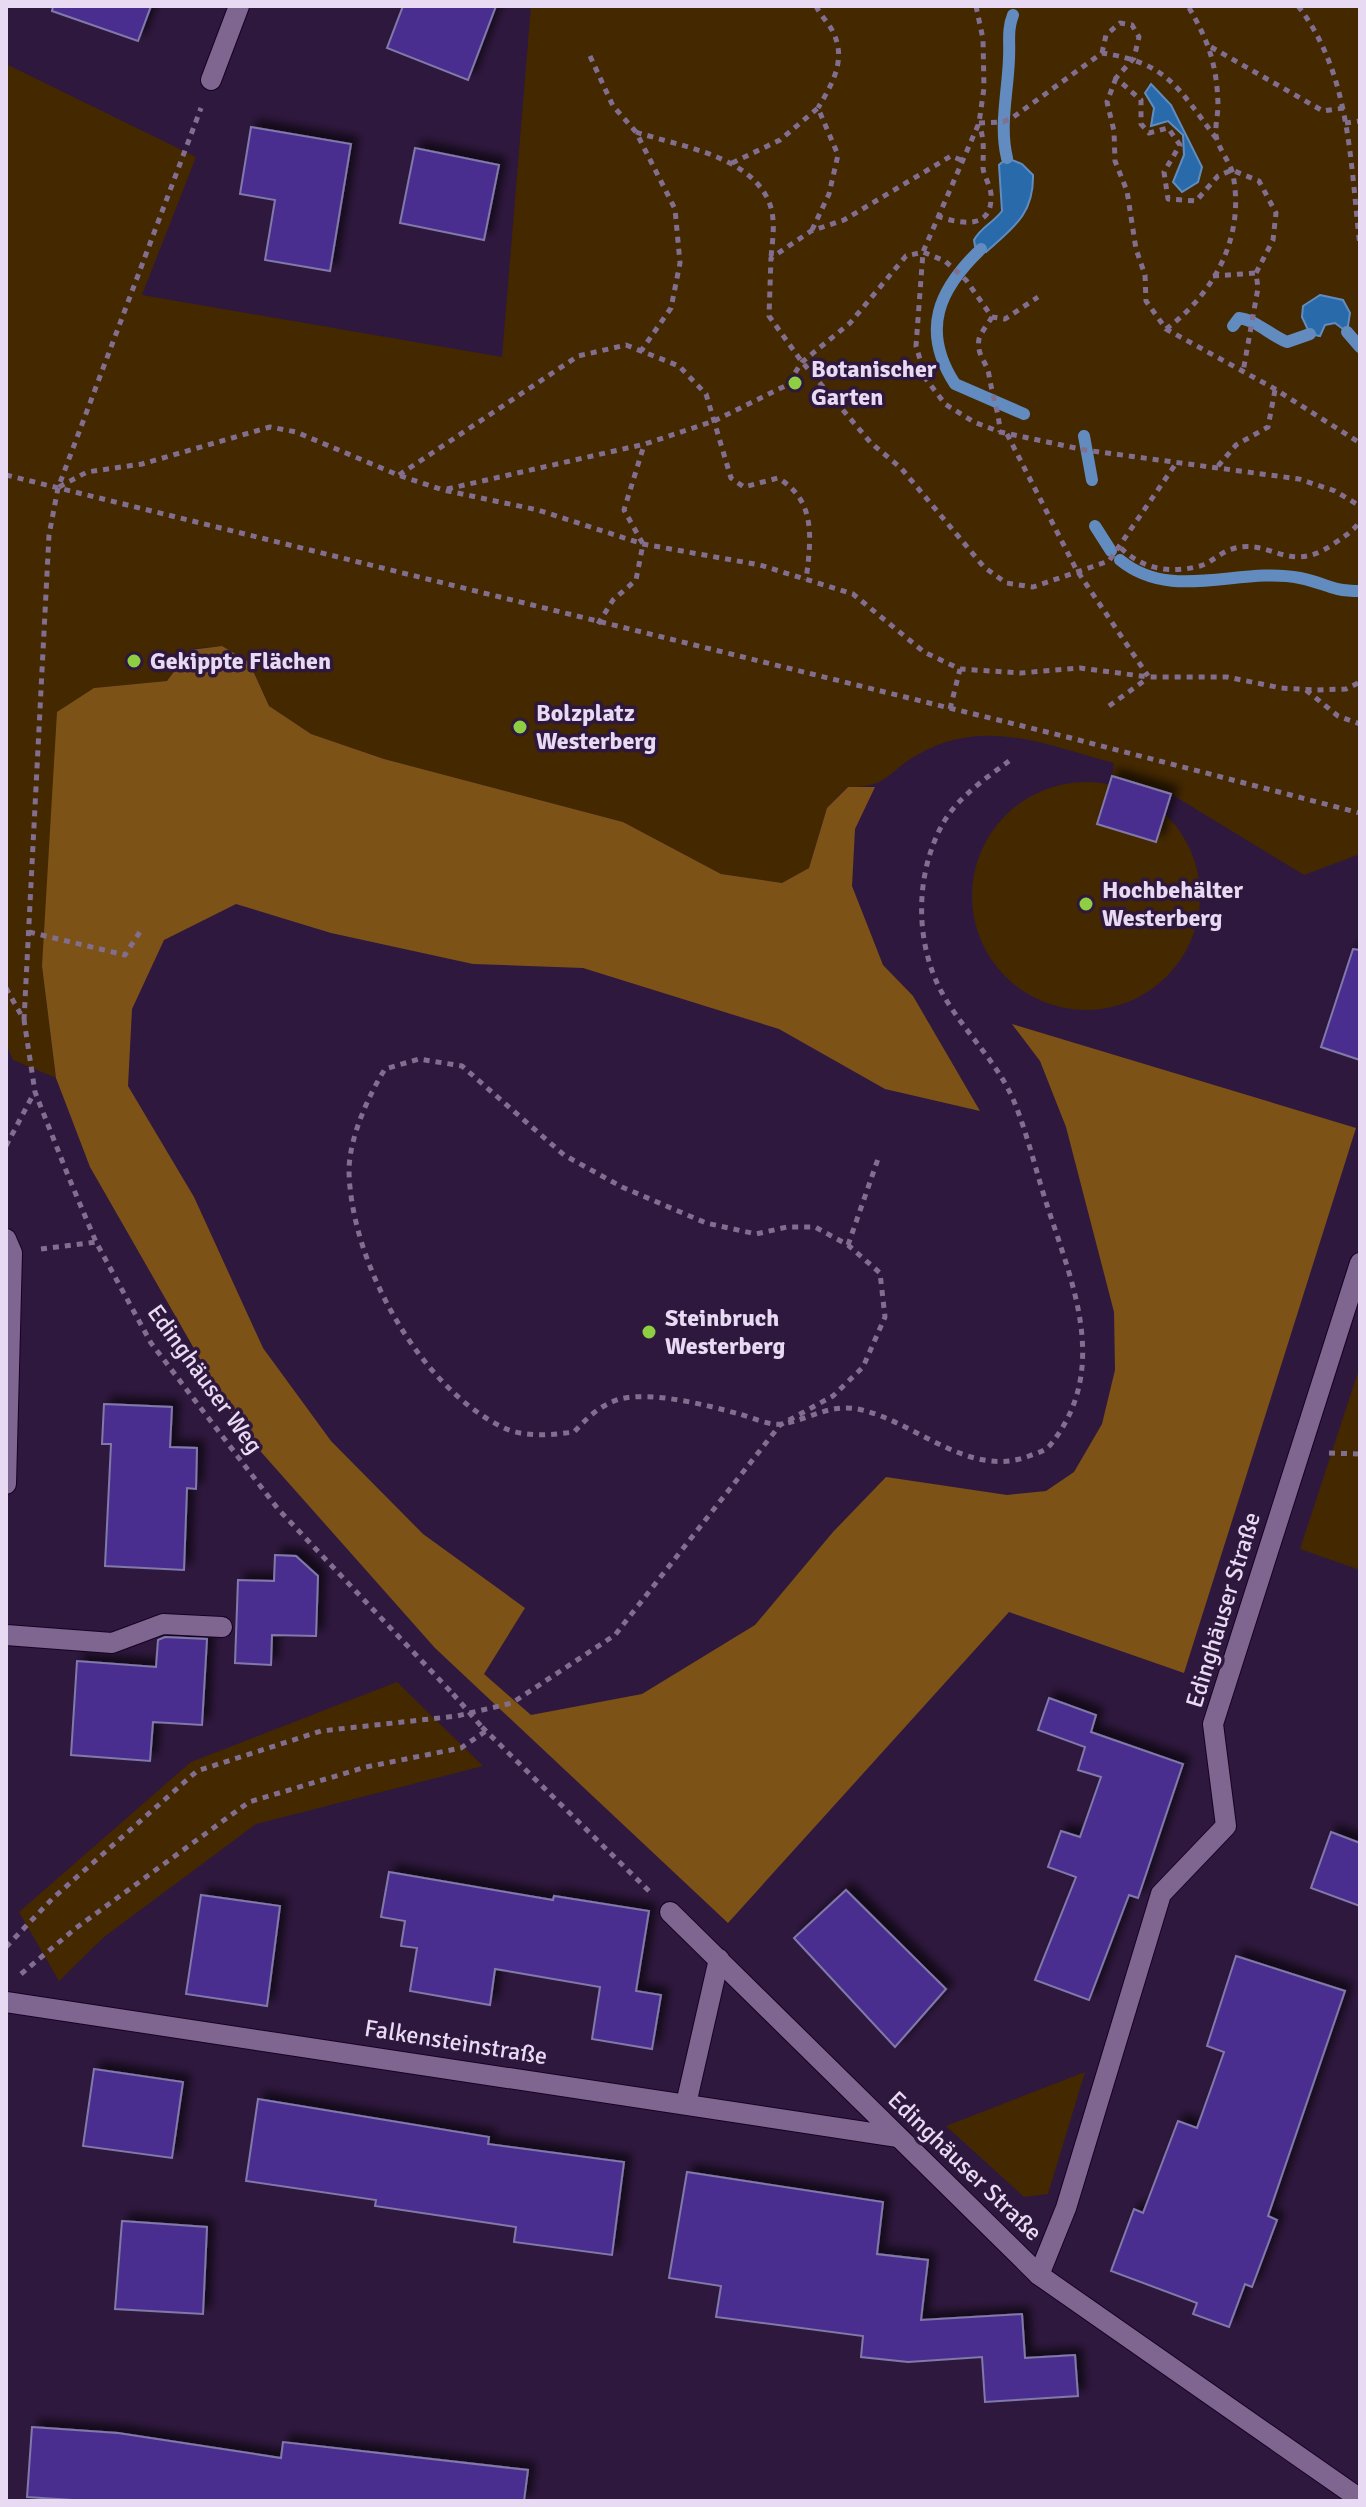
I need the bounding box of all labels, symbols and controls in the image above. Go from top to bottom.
place label: Botanischer Garten [811,354,937,412]
marker: Botanischer Garten [786,374,804,392]
place label: Gekippte Flächen [150,646,331,676]
marker: Gekippte Flächen [125,652,143,670]
place label: Bolzplatz Westerberg [536,698,657,756]
marker: Bolzplatz Westerberg [511,718,529,736]
place label: Hochbehälter Westerberg [1102,875,1243,933]
marker: Hochbehälter Westerberg [1077,895,1095,913]
street label: Edinghäuser Weg [141,1298,269,1460]
place label: Steinbruch Westerberg [665,1303,786,1361]
marker: Steinbruch Westerberg [640,1323,658,1341]
street label: Edinghäuser Straße [1179,1509,1267,1711]
street label: Falkensteinstraße [362,2013,550,2071]
street label: Edinghäuser Straße [882,2085,1048,2247]

